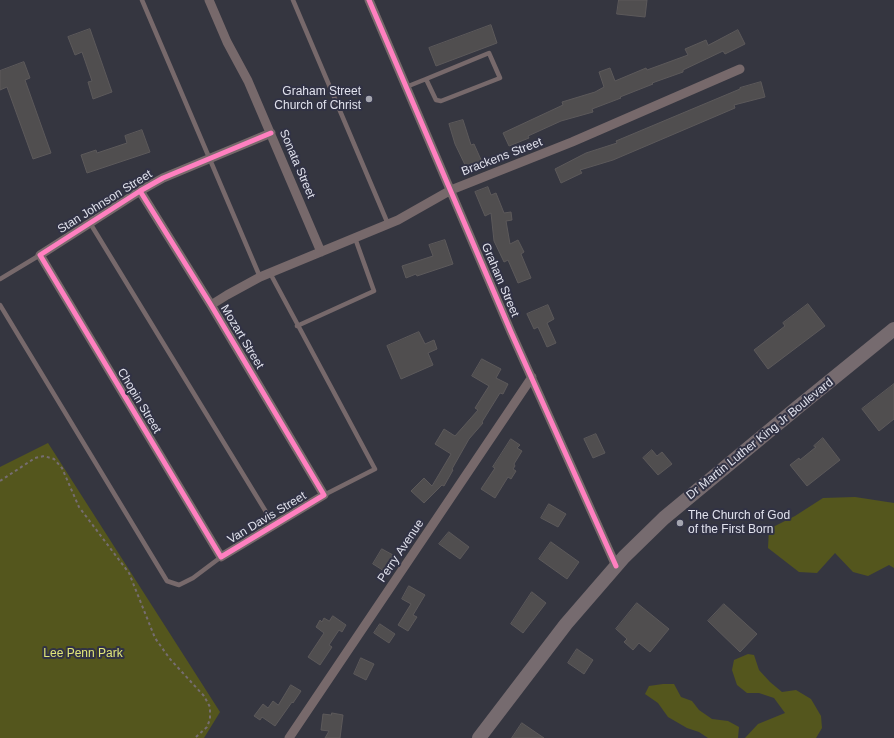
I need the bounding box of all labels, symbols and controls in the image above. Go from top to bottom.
place label: Graham Street Church of Christ [274,85,361,113]
marker: Graham Street Church of Christ [364,94,374,104]
street label: Sonata Street [276,127,318,201]
street label: Brackens Street [460,135,544,179]
street label: Stan Johnson Street [55,167,155,237]
street label: Graham Street [478,241,522,319]
street label: Mozart Street [217,302,267,372]
street label: Chopin Street [114,366,164,436]
street label: Dr Martin Luther King Jr Boulevard [684,375,836,503]
street label: Van Davis Street [225,489,309,547]
place label: The Church of God of the First Born [688,509,790,537]
street label: Perry Avenue [375,517,427,585]
marker: The Church of God of the First Born [675,518,685,528]
park label: Lee Penn Park [43,647,123,661]

